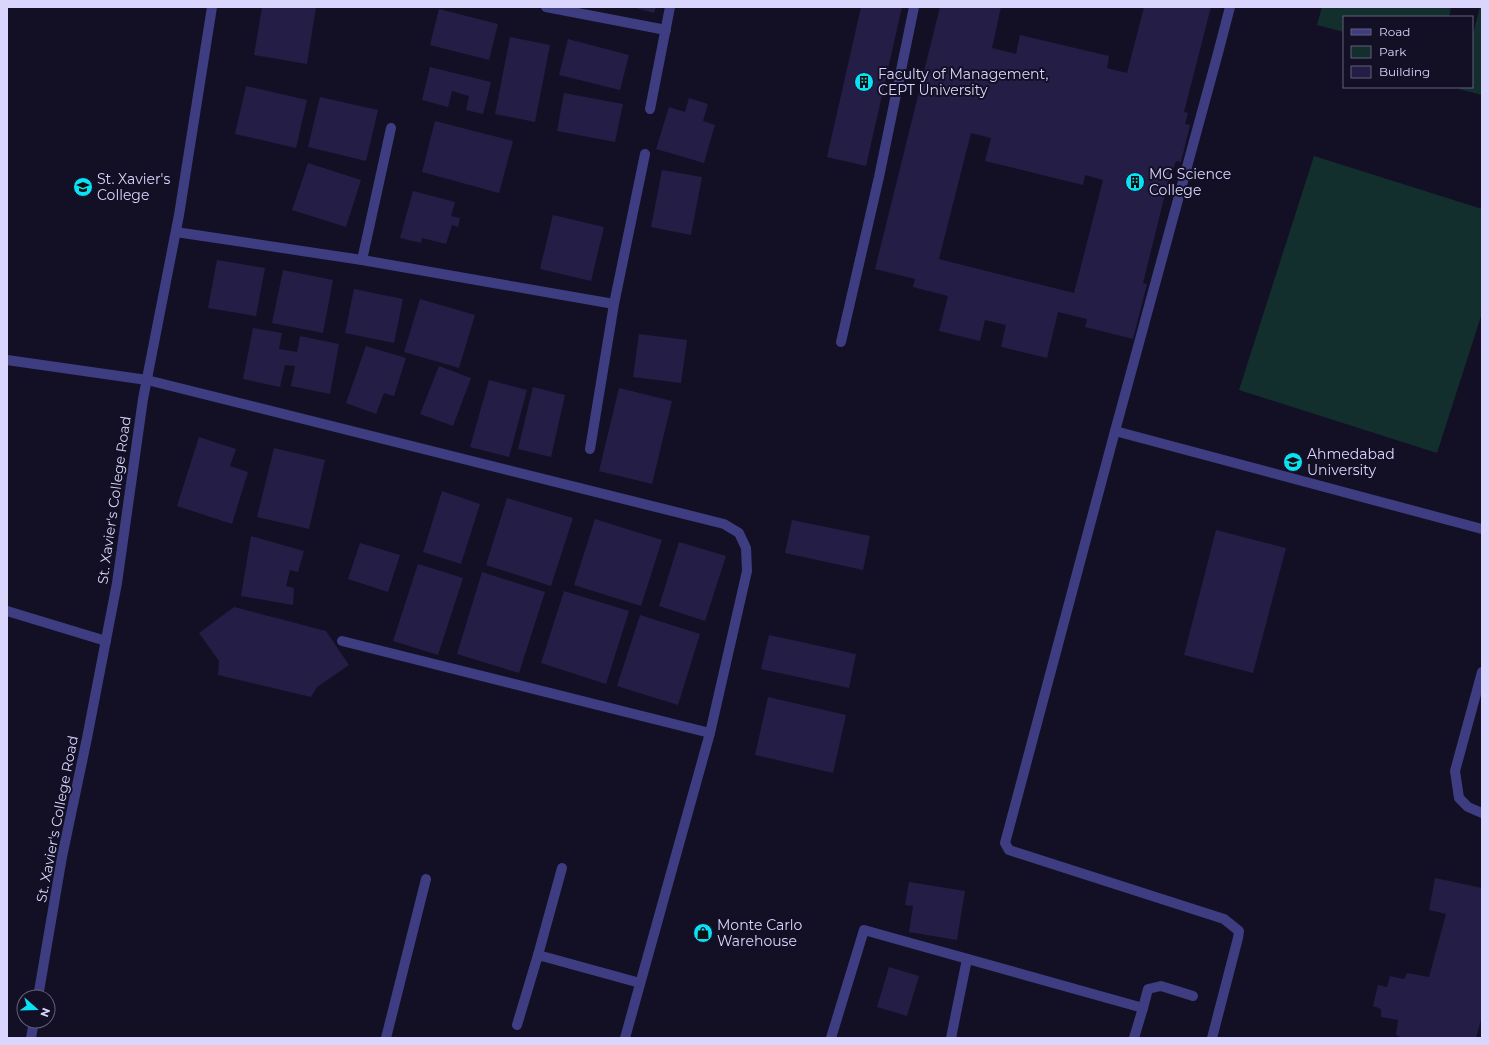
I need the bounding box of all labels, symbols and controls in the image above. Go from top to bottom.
legend [1343,16,1473,88]
text: Road [1379,24,1410,39]
text: Park [1379,44,1407,59]
text: Building [1379,64,1430,79]
place label: Faculty of Management, CEPT University [878,65,1048,99]
building icon: Faculty of Management, CEPT University [853,71,875,93]
place label: MG Science College [1149,165,1231,199]
place label: St. Xavier's College [97,170,170,204]
building icon: MG Science College [1124,171,1146,193]
school or university icon: St. Xavier's College [72,176,94,198]
street label: St. Xavier's College Road [93,415,135,585]
place label: Ahmedabad University [1307,445,1395,479]
school or university icon: Ahmedabad University [1282,451,1304,473]
street label: St. Xavier's College Road [32,734,82,904]
place label: Monte Carlo Warehouse [717,916,803,950]
shop icon: Monte Carlo Warehouse [692,922,714,944]
north arrow [16,989,56,1029]
text: N [37,1006,53,1019]

